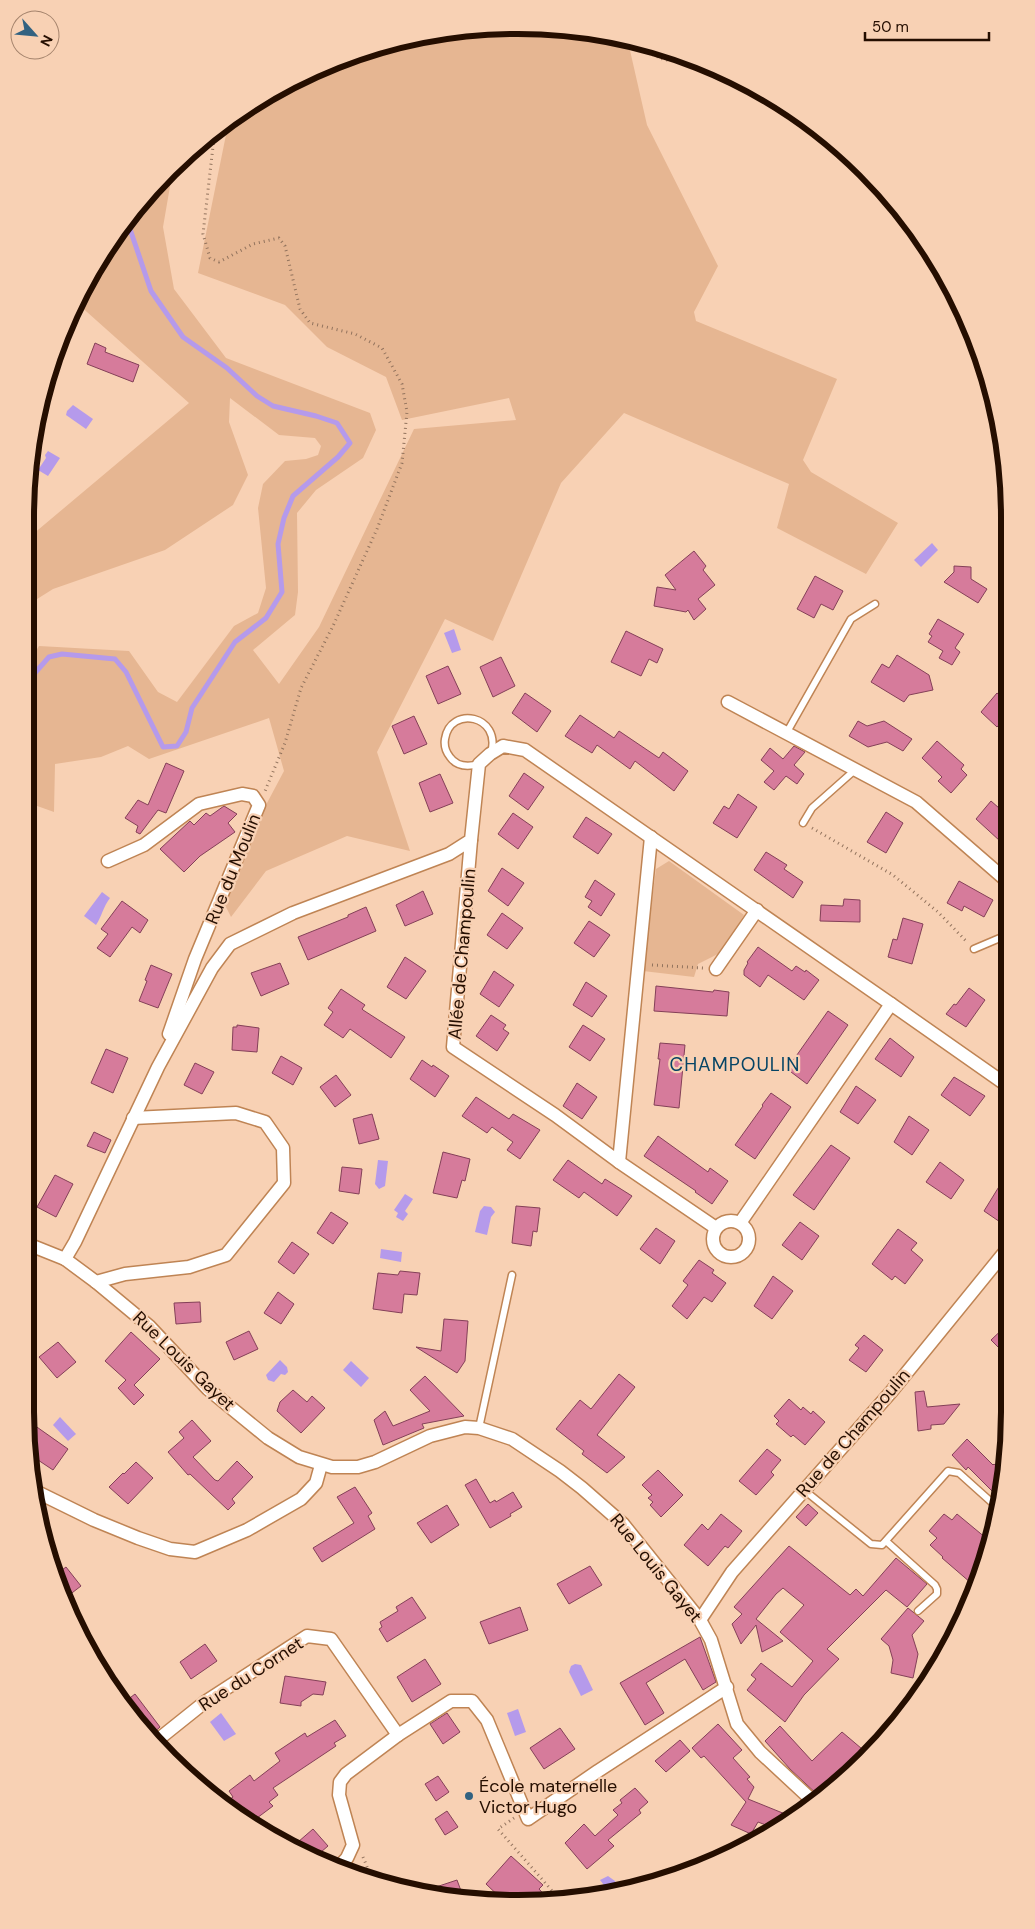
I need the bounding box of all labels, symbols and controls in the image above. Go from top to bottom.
north arrow [10,10,60,60]
scale bar [865,10,989,42]
text: 50 m [872,17,909,37]
text: N [36,32,57,50]
street label: Rue du Moulin [200,810,266,928]
street label: Allée de Champoulin [443,868,481,1040]
district label: CHAMPOULIN [670,1052,800,1077]
street label: Rue Louis Gayet [128,1306,240,1416]
street label: Rue de Champoulin [791,1364,915,1502]
street label: Rue Louis Gayet [605,1509,707,1627]
street label: Rue du Cornet [194,1631,308,1717]
place label: École maternelle Victor Hugo [479,1774,617,1819]
marker: École maternelle Victor Hugo [463,1790,475,1802]

